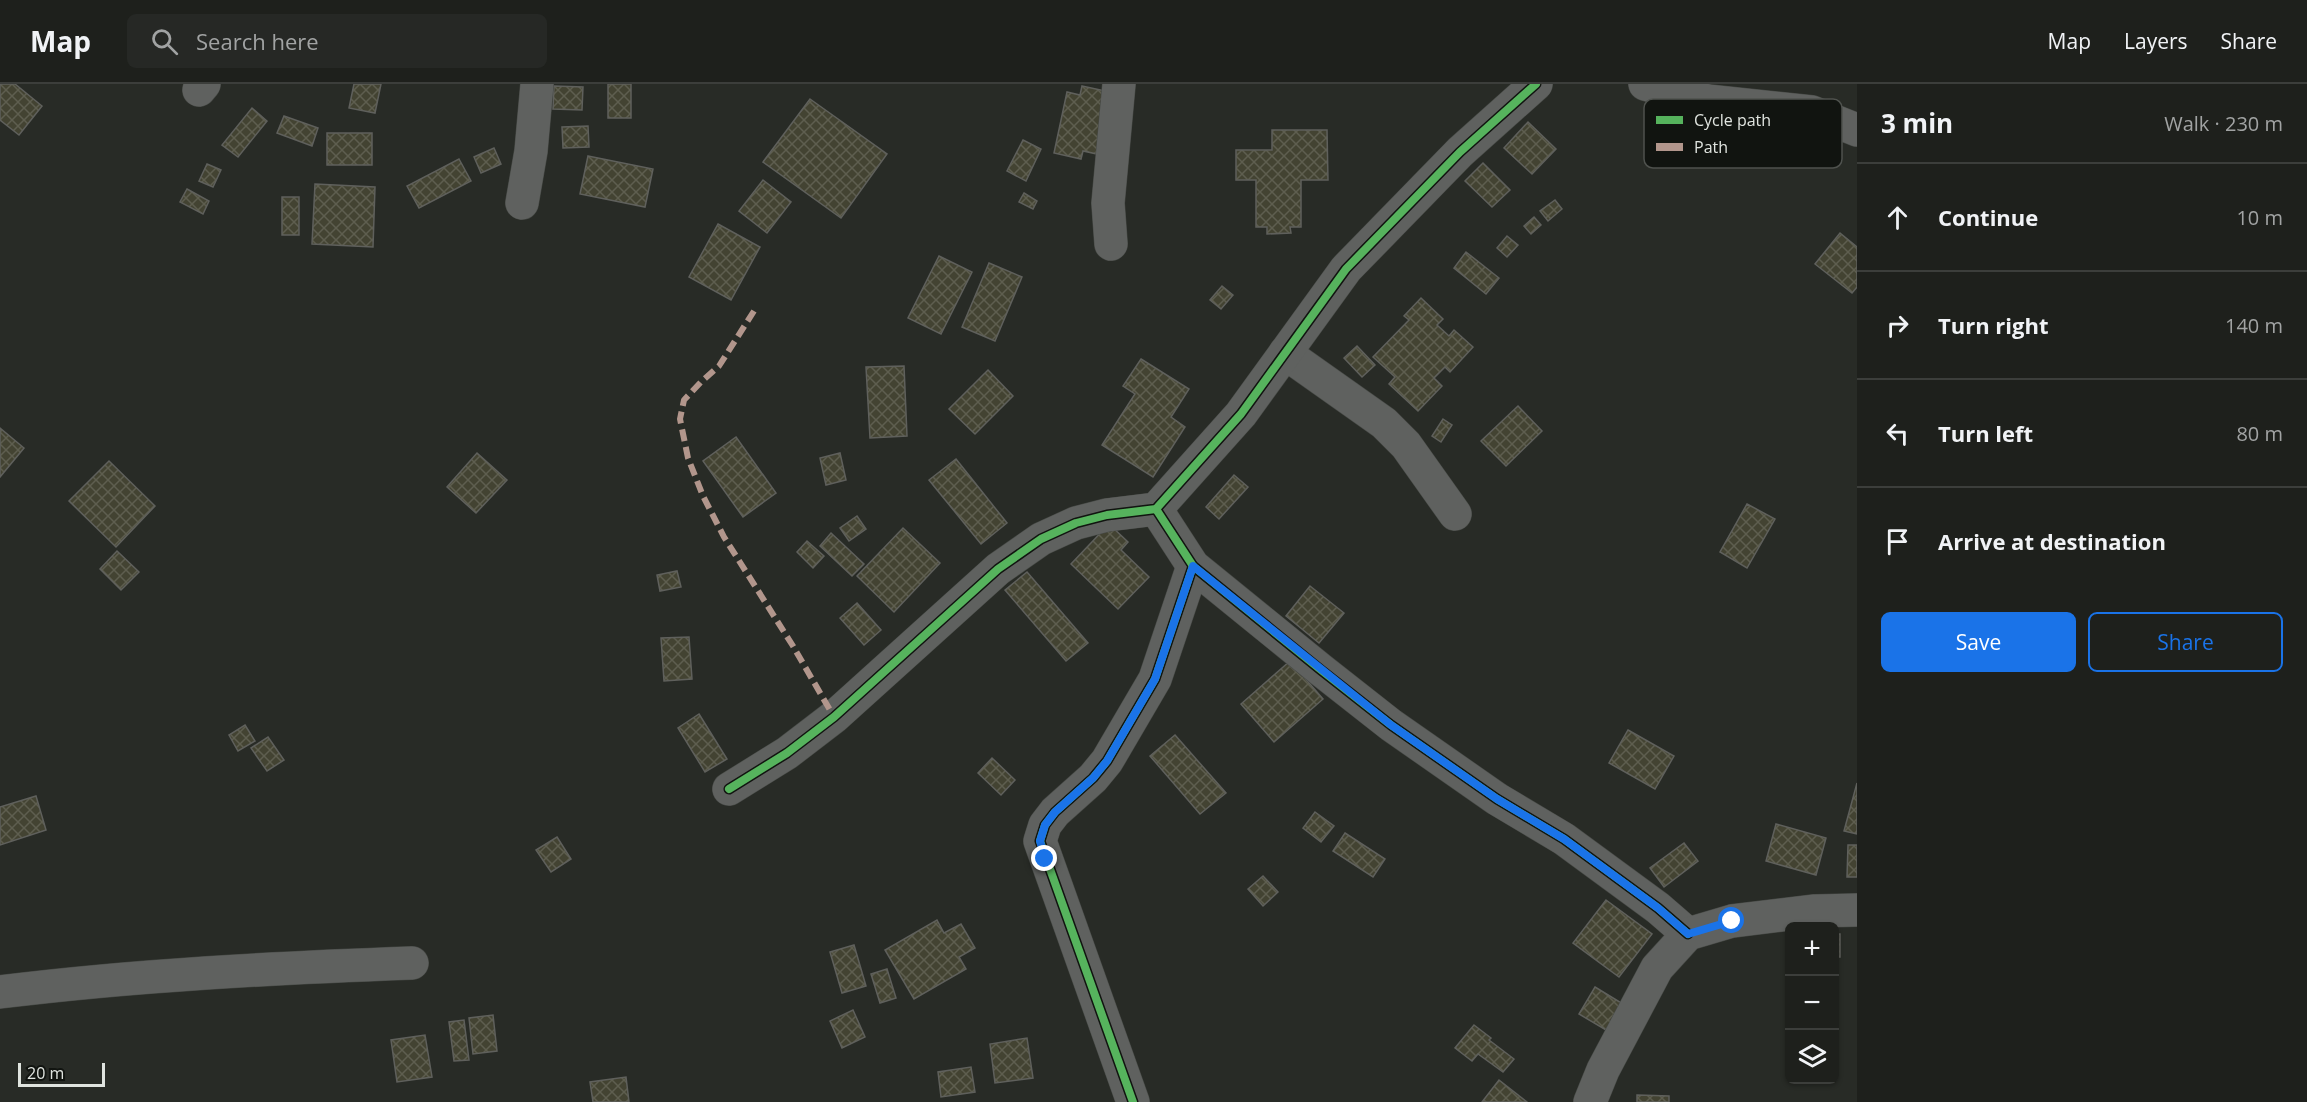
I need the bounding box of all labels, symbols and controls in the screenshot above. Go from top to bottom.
search box [127,14,547,68]
text: Map [30,22,91,60]
icon: search [148,25,181,58]
text: Search here [196,26,319,56]
text: Map [2048,27,2091,55]
text: Layers [2124,27,2188,55]
text: Share [2221,27,2277,55]
legend [1644,99,1842,168]
text: 3 min [1881,105,1953,141]
text: Cycle path [1694,109,1771,131]
text: Walk · 230 m [2164,110,2283,137]
text: Path [1694,136,1728,158]
icon: ahead [1881,201,1914,234]
text: Continue [1938,202,2038,232]
text: 10 m [2236,204,2283,231]
icon: right [1881,309,1914,342]
text: Turn right [1938,310,2049,340]
text: 140 m [2225,312,2283,339]
icon: left [1881,417,1914,450]
text: Turn left [1938,418,2033,448]
text: 80 m [2236,420,2283,447]
icon: arrive [1881,525,1914,558]
text: Arrive at destination [1938,526,2166,556]
button: Save [1881,612,2076,672]
button: Share [2088,612,2283,672]
route end [1031,845,1057,871]
route start [1718,907,1744,933]
map controls [1785,922,1839,1084]
button: + [1785,922,1839,976]
button: − [1785,976,1839,1030]
button: layers [1785,1030,1839,1084]
scale bar [18,1060,105,1088]
text: 20 m [27,1062,64,1084]

